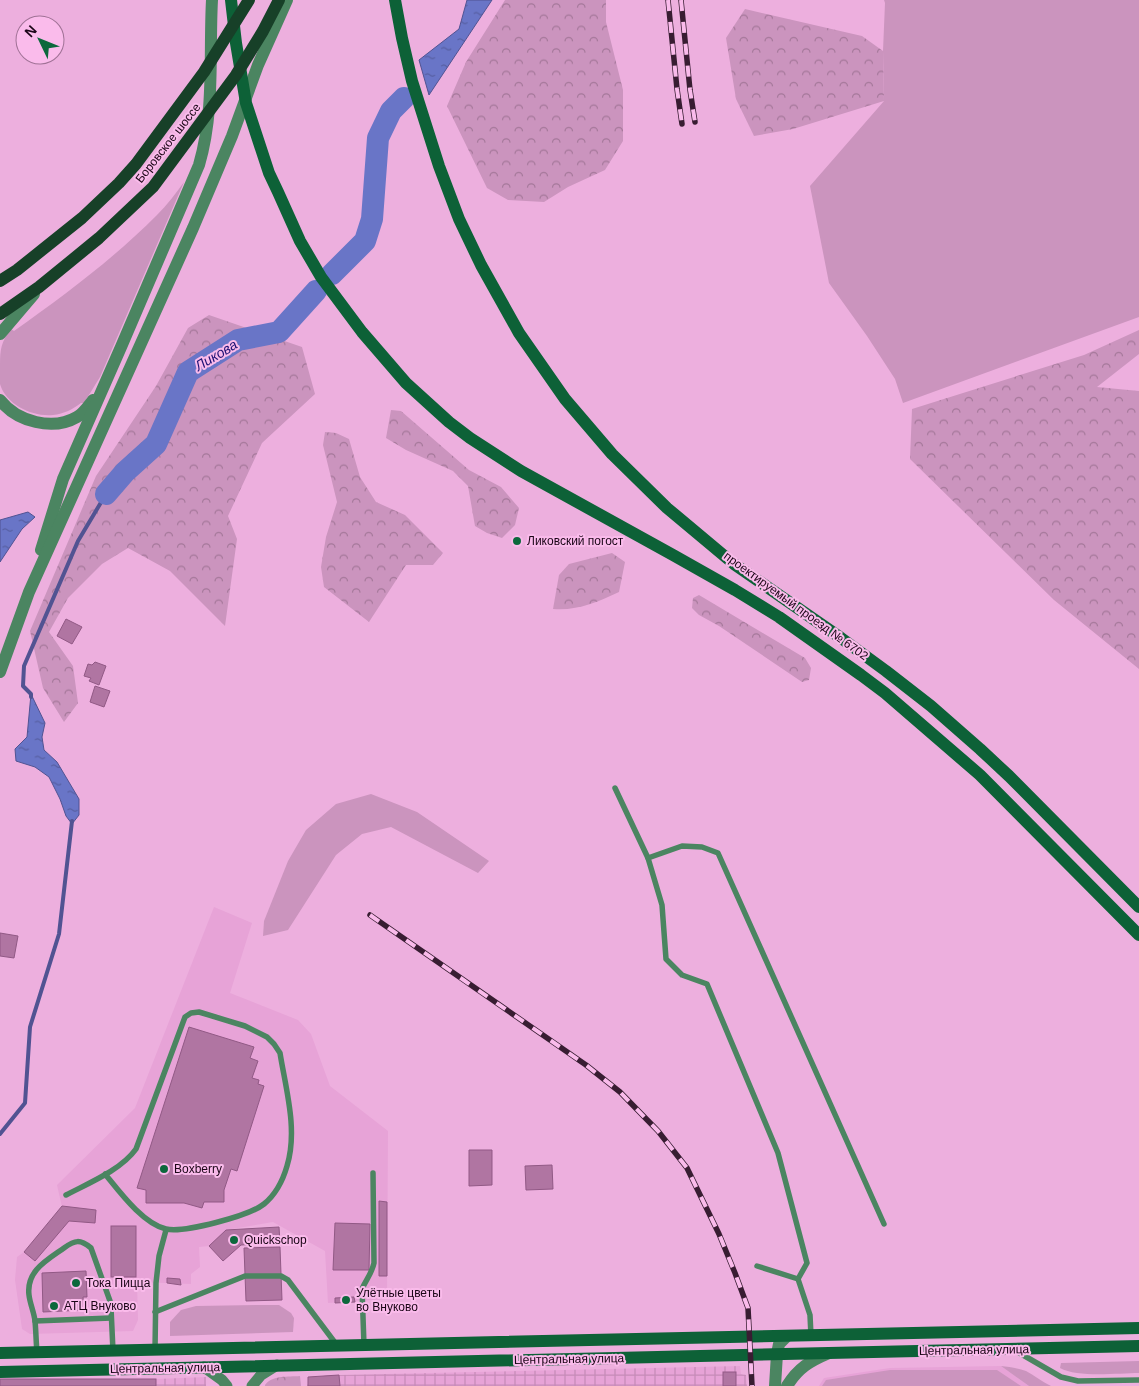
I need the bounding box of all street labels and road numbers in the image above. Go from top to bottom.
street label: Боровское шоссе [133,100,204,186]
street label: проектируемый проезд № 6702 [721,549,871,663]
street label: Центральная улица [919,1342,1030,1358]
street label: Центральная улица [514,1351,625,1367]
street label: Центральная улица [110,1360,221,1376]

